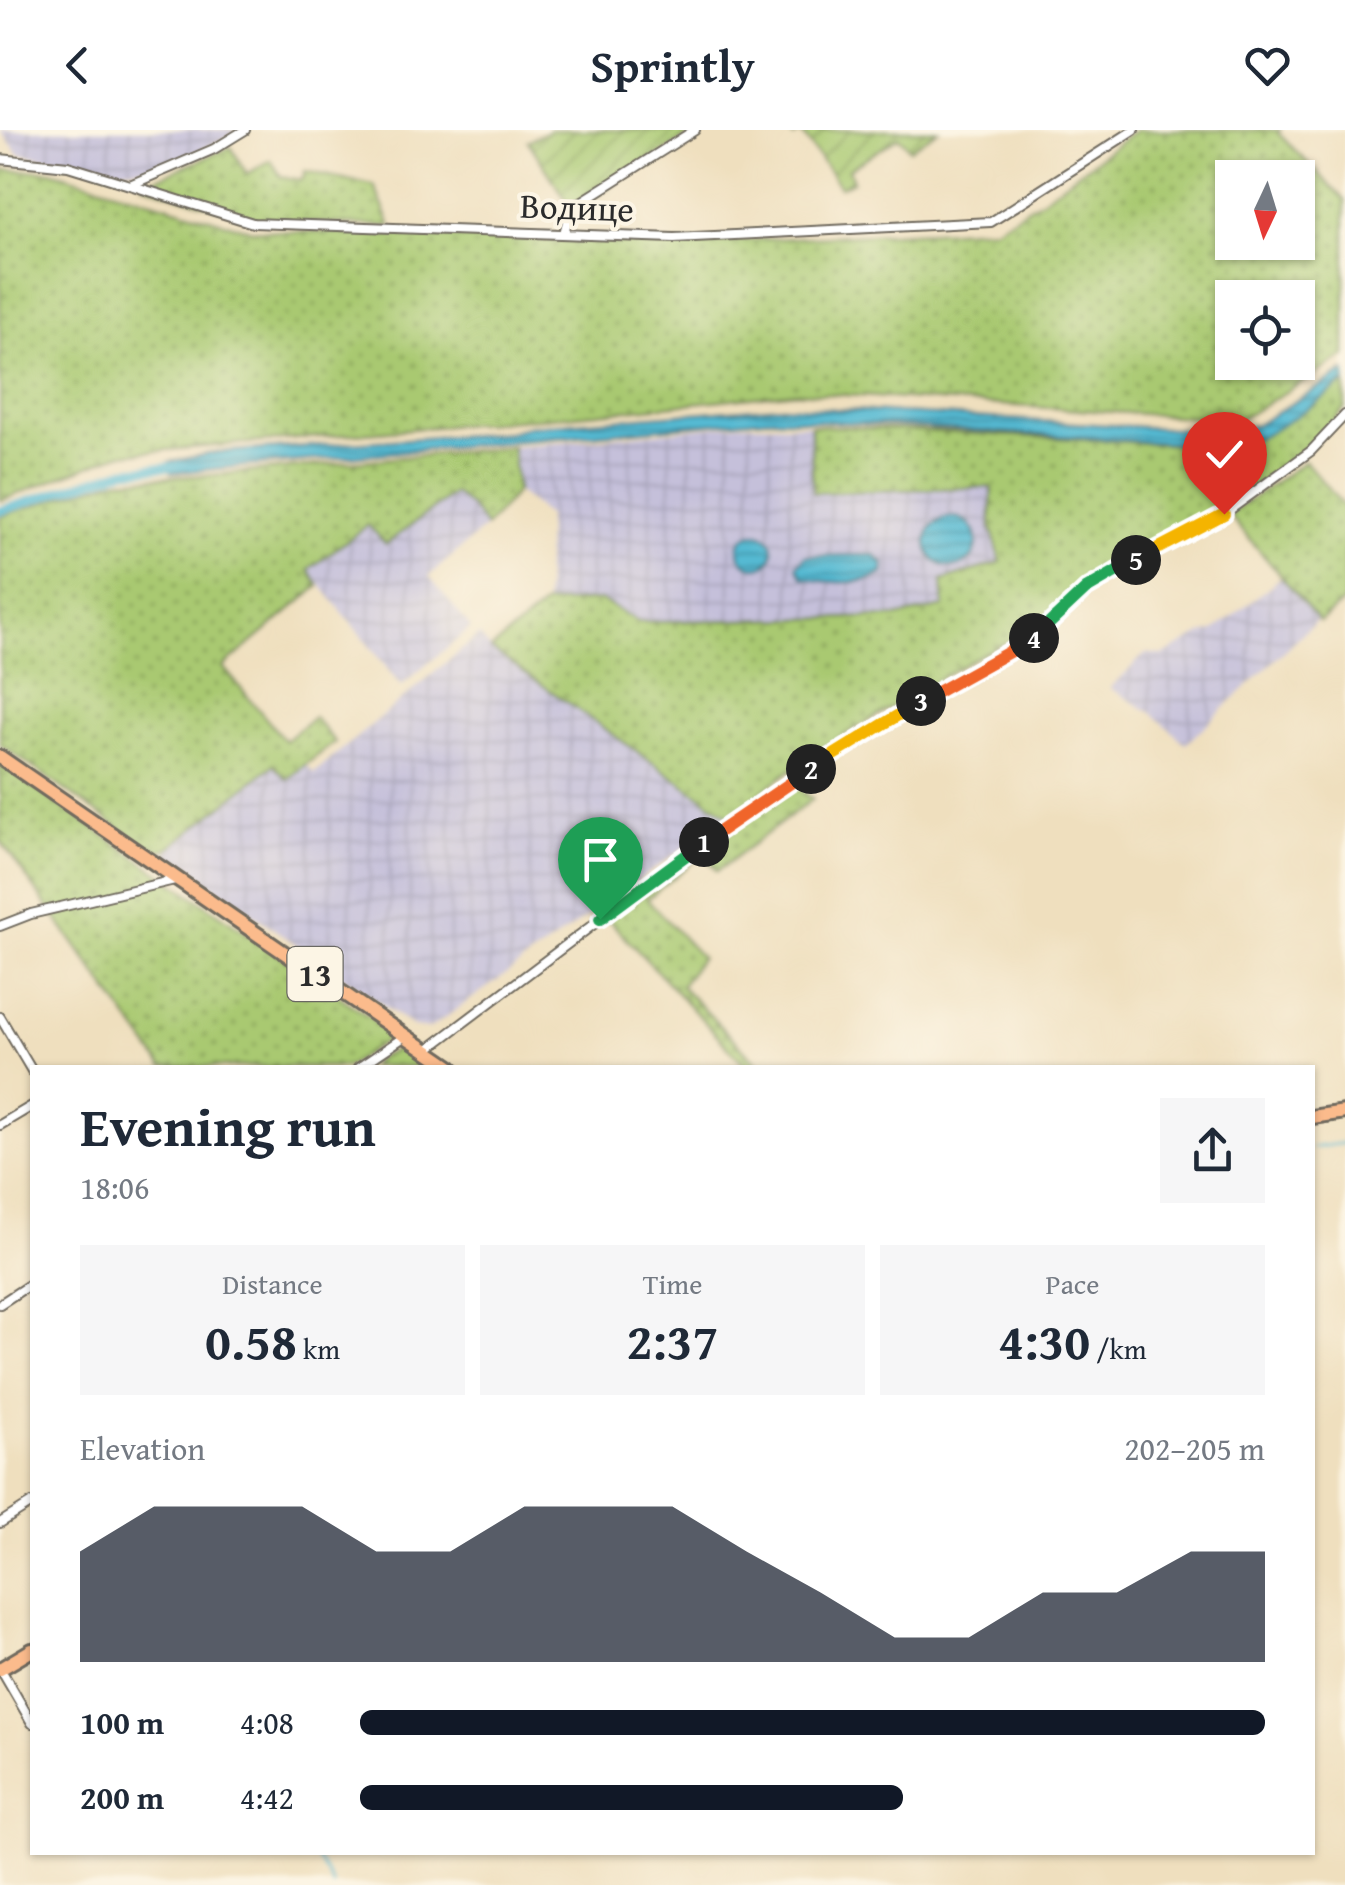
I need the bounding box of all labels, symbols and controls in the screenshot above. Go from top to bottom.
text: Sprintly [590,33,755,98]
icon: back [50,38,105,93]
icon: heart [1240,38,1295,93]
north arrow [1215,160,1315,260]
map controls [1215,160,1315,380]
street label: Водице [519,180,635,234]
button: locate [1215,280,1315,380]
pin [1182,412,1267,515]
icon: check [1197,427,1252,482]
pin: 5 [1111,535,1161,585]
text: 5 [1129,539,1143,580]
pin: 4 [1009,613,1059,663]
text: 4 [1027,617,1041,658]
pin: 3 [896,676,946,726]
text: 3 [914,680,928,721]
pin: 2 [786,744,836,794]
text: 2 [804,748,818,789]
pin [558,817,643,920]
pin: 1 [679,817,729,867]
text: 1 [697,821,711,862]
icon: arrive [573,832,628,887]
road number: 13 [288,947,342,1001]
text: Evening run [80,1086,376,1166]
button: share [1160,1098,1265,1203]
text: 18:06 [80,1164,149,1211]
text: Distance [222,1263,323,1304]
text: Time [643,1263,702,1304]
text: Pace [1046,1263,1099,1304]
text: 0.58 [205,1304,297,1377]
text: 2:37 [627,1304,718,1377]
text: 4:30 [998,1304,1090,1377]
text: km [297,1328,340,1369]
text: /km [1090,1328,1147,1369]
text: Elevation [80,1425,205,1472]
text: 202–205 m [1124,1425,1265,1472]
text: 100 m [80,1699,164,1746]
text: 4:08 [240,1699,294,1746]
text: 200 m [80,1774,164,1821]
text: 4:42 [240,1774,294,1821]

